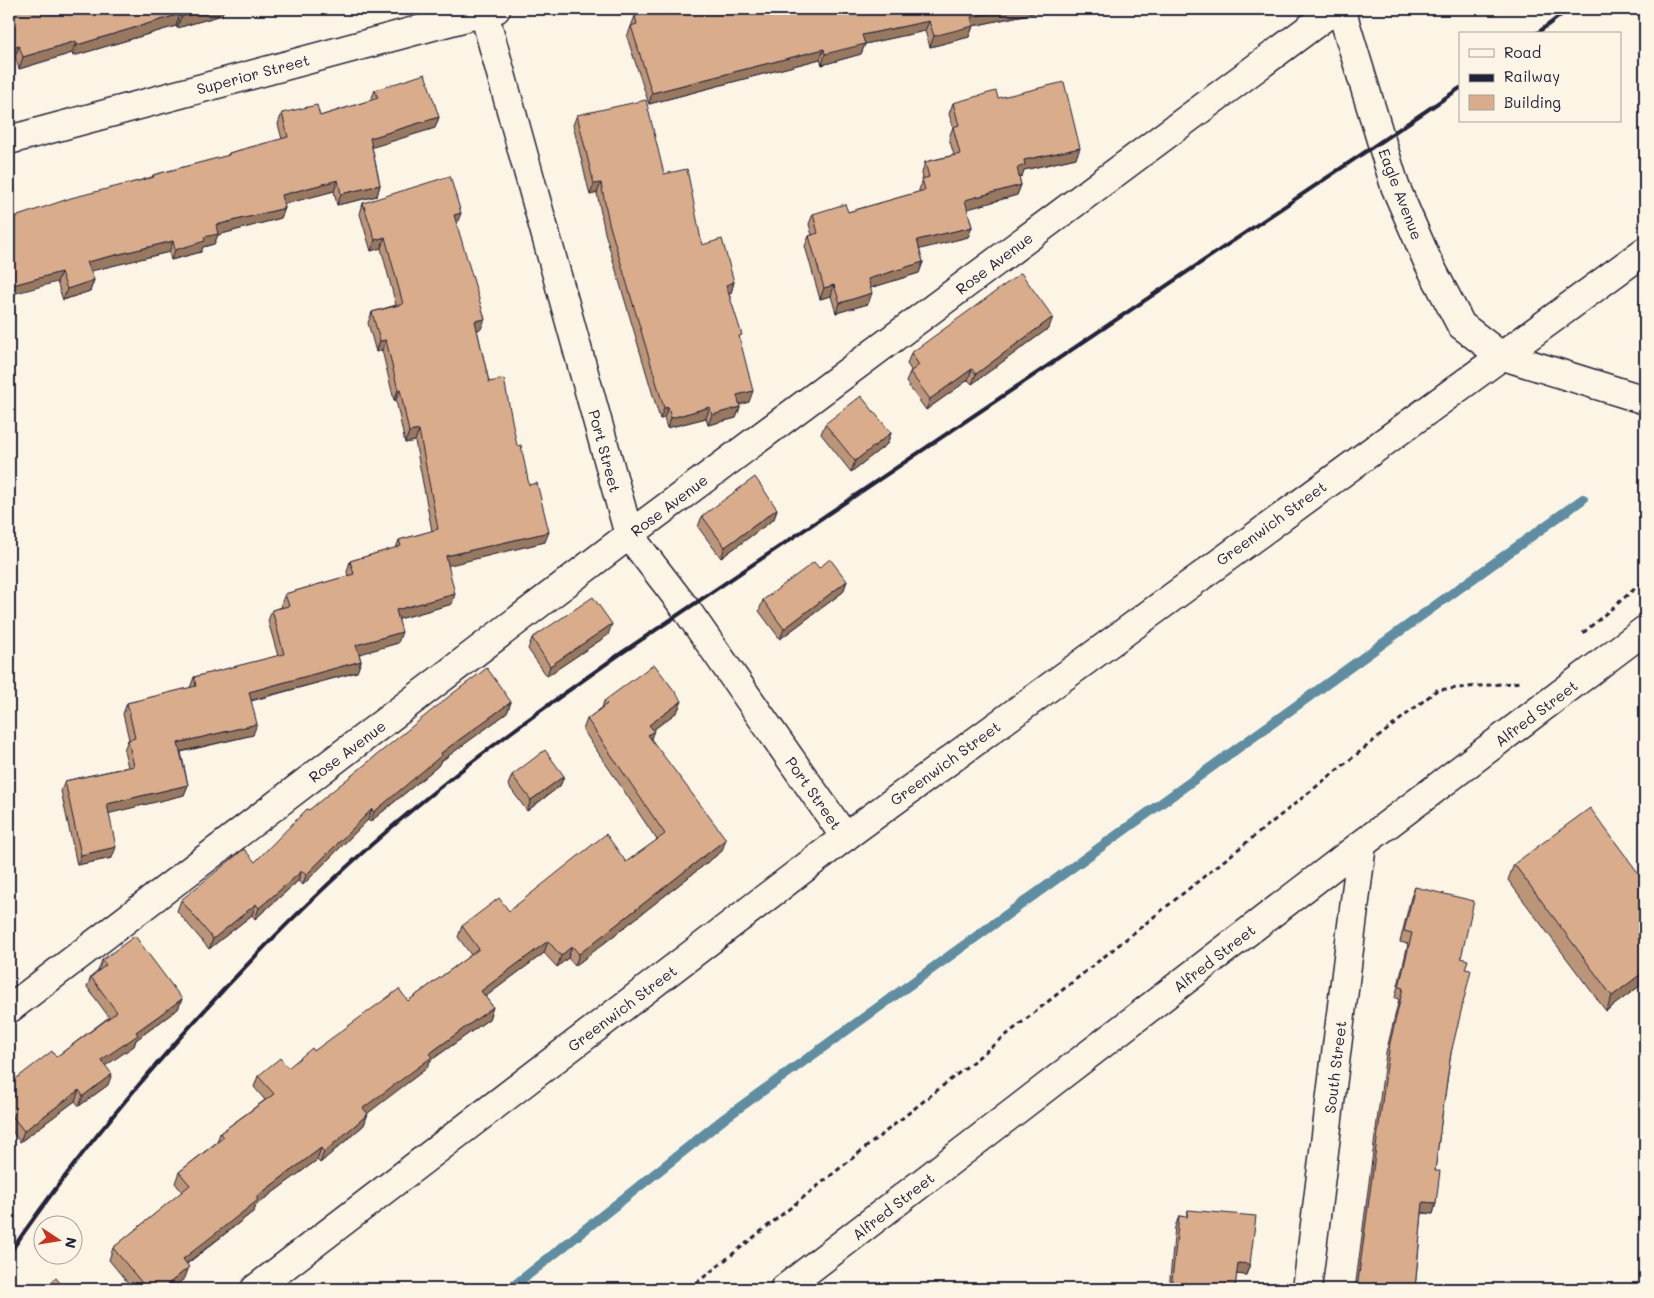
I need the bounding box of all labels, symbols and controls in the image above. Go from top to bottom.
legend [1459,32,1622,122]
text: Road [1504,42,1541,62]
street label: Superior Street [194,49,312,99]
text: Railway [1504,66,1560,86]
text: Building [1504,92,1561,112]
street label: Eagle Avenue [1374,145,1428,243]
street label: Rose Avenue [951,227,1037,299]
street label: Port Street [584,407,626,495]
street label: Rose Avenue [626,469,712,541]
street label: Greenwich Street [1212,476,1330,570]
street label: Alfred Street [1491,675,1581,751]
street label: Rose Avenue [304,715,390,787]
street label: Greenwich Street [886,716,1004,810]
street label: Port Street [782,753,846,833]
street label: Alfred Street [1169,920,1259,996]
street label: Greenwich Street [563,960,681,1056]
street label: South Street [1319,1020,1351,1114]
street label: Alfred Street [848,1168,938,1244]
north arrow [32,1216,82,1266]
text: N [61,1236,82,1250]

